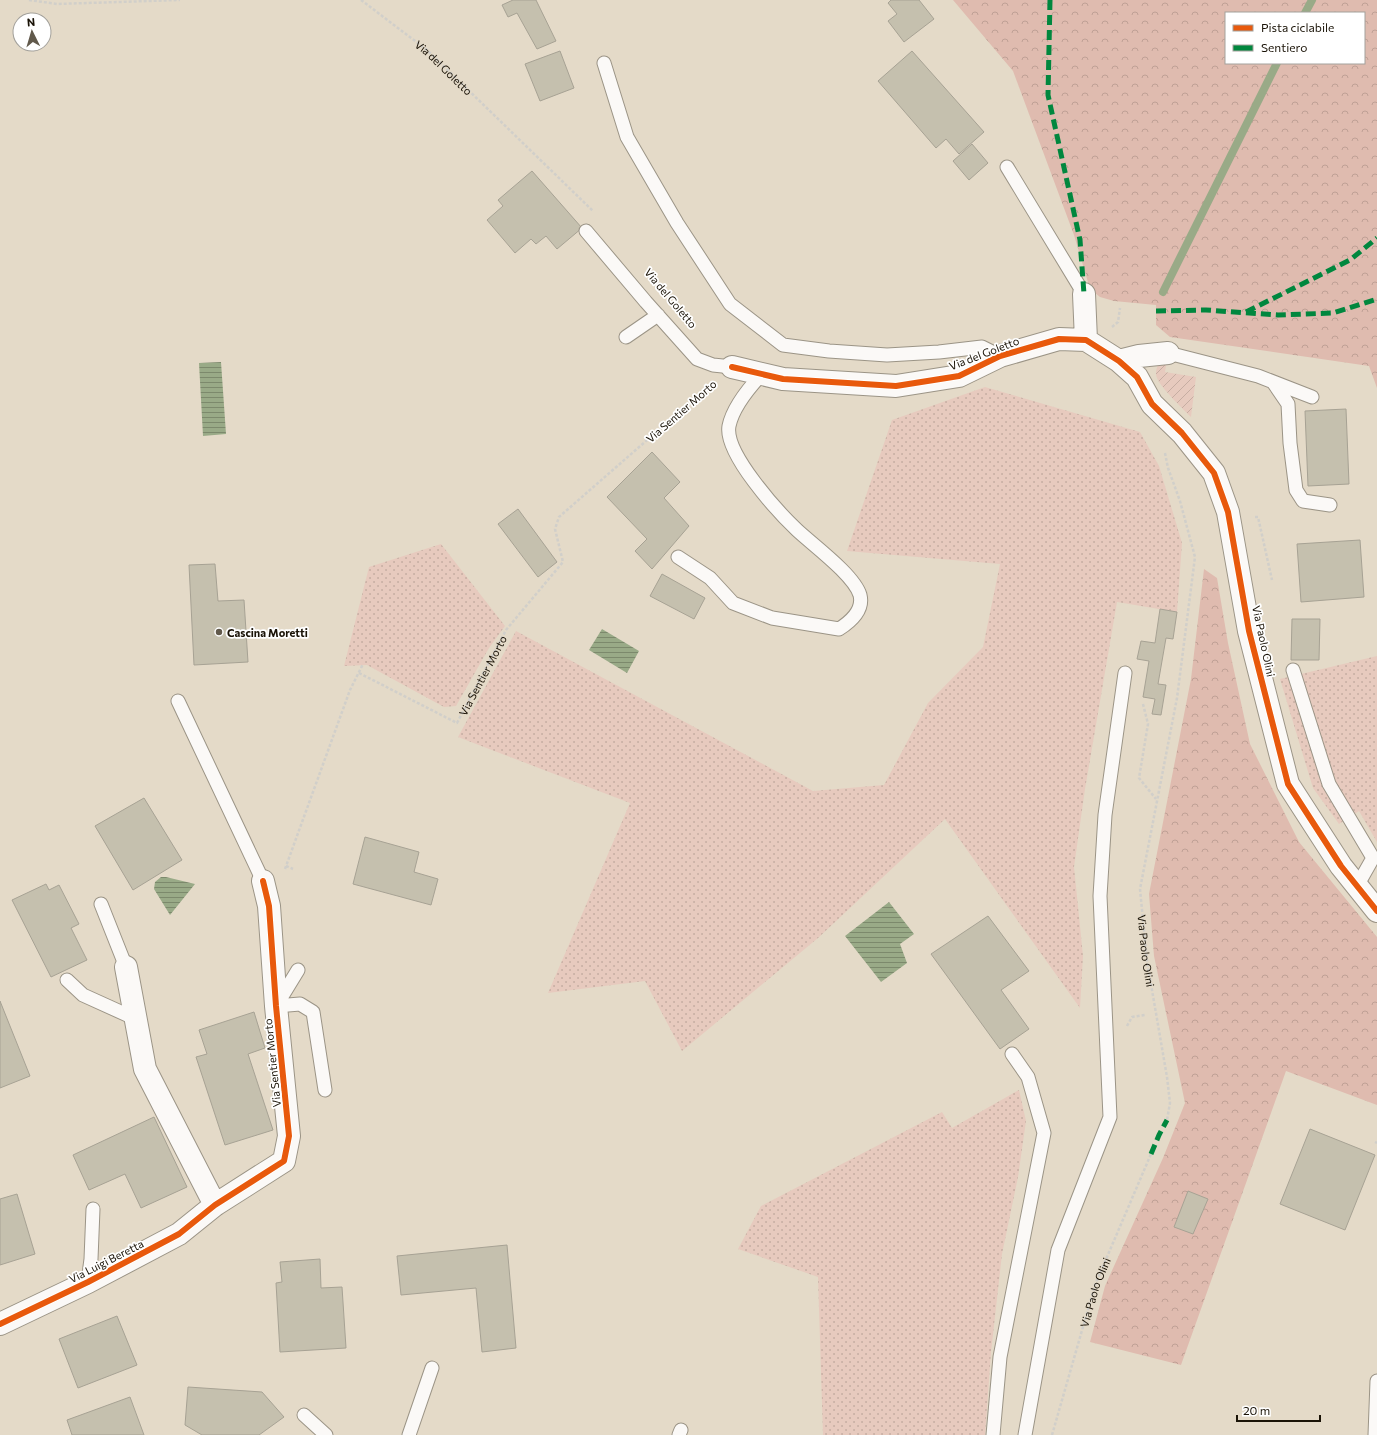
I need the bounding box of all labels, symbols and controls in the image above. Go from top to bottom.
north arrow [12,12,52,52]
legend [1225,12,1365,64]
text: N [26,15,36,28]
text: Pista ciclabile [1261,20,1334,34]
street label: Via del Goletto [413,37,476,98]
text: Sentiero [1261,40,1307,54]
street label: Via del Goletto [642,265,700,331]
street label: Via del Goletto [947,334,1021,372]
street label: Via Sentier Morto [643,377,719,445]
street label: Via Paolo Olini [1250,604,1278,678]
place label: Cascina Moretti [227,626,308,639]
marker: Cascina Moretti [214,627,224,637]
street label: Via Sentier Morto [456,632,509,718]
street label: Via Paolo Olini [1136,914,1158,988]
street label: Via Sentier Morto [261,1018,283,1108]
street label: Via Luigi Beretta [67,1237,145,1285]
street label: Via Paolo Olini [1077,1255,1113,1329]
scale bar [1237,1397,1320,1423]
text: 20 m [1243,1403,1270,1417]

